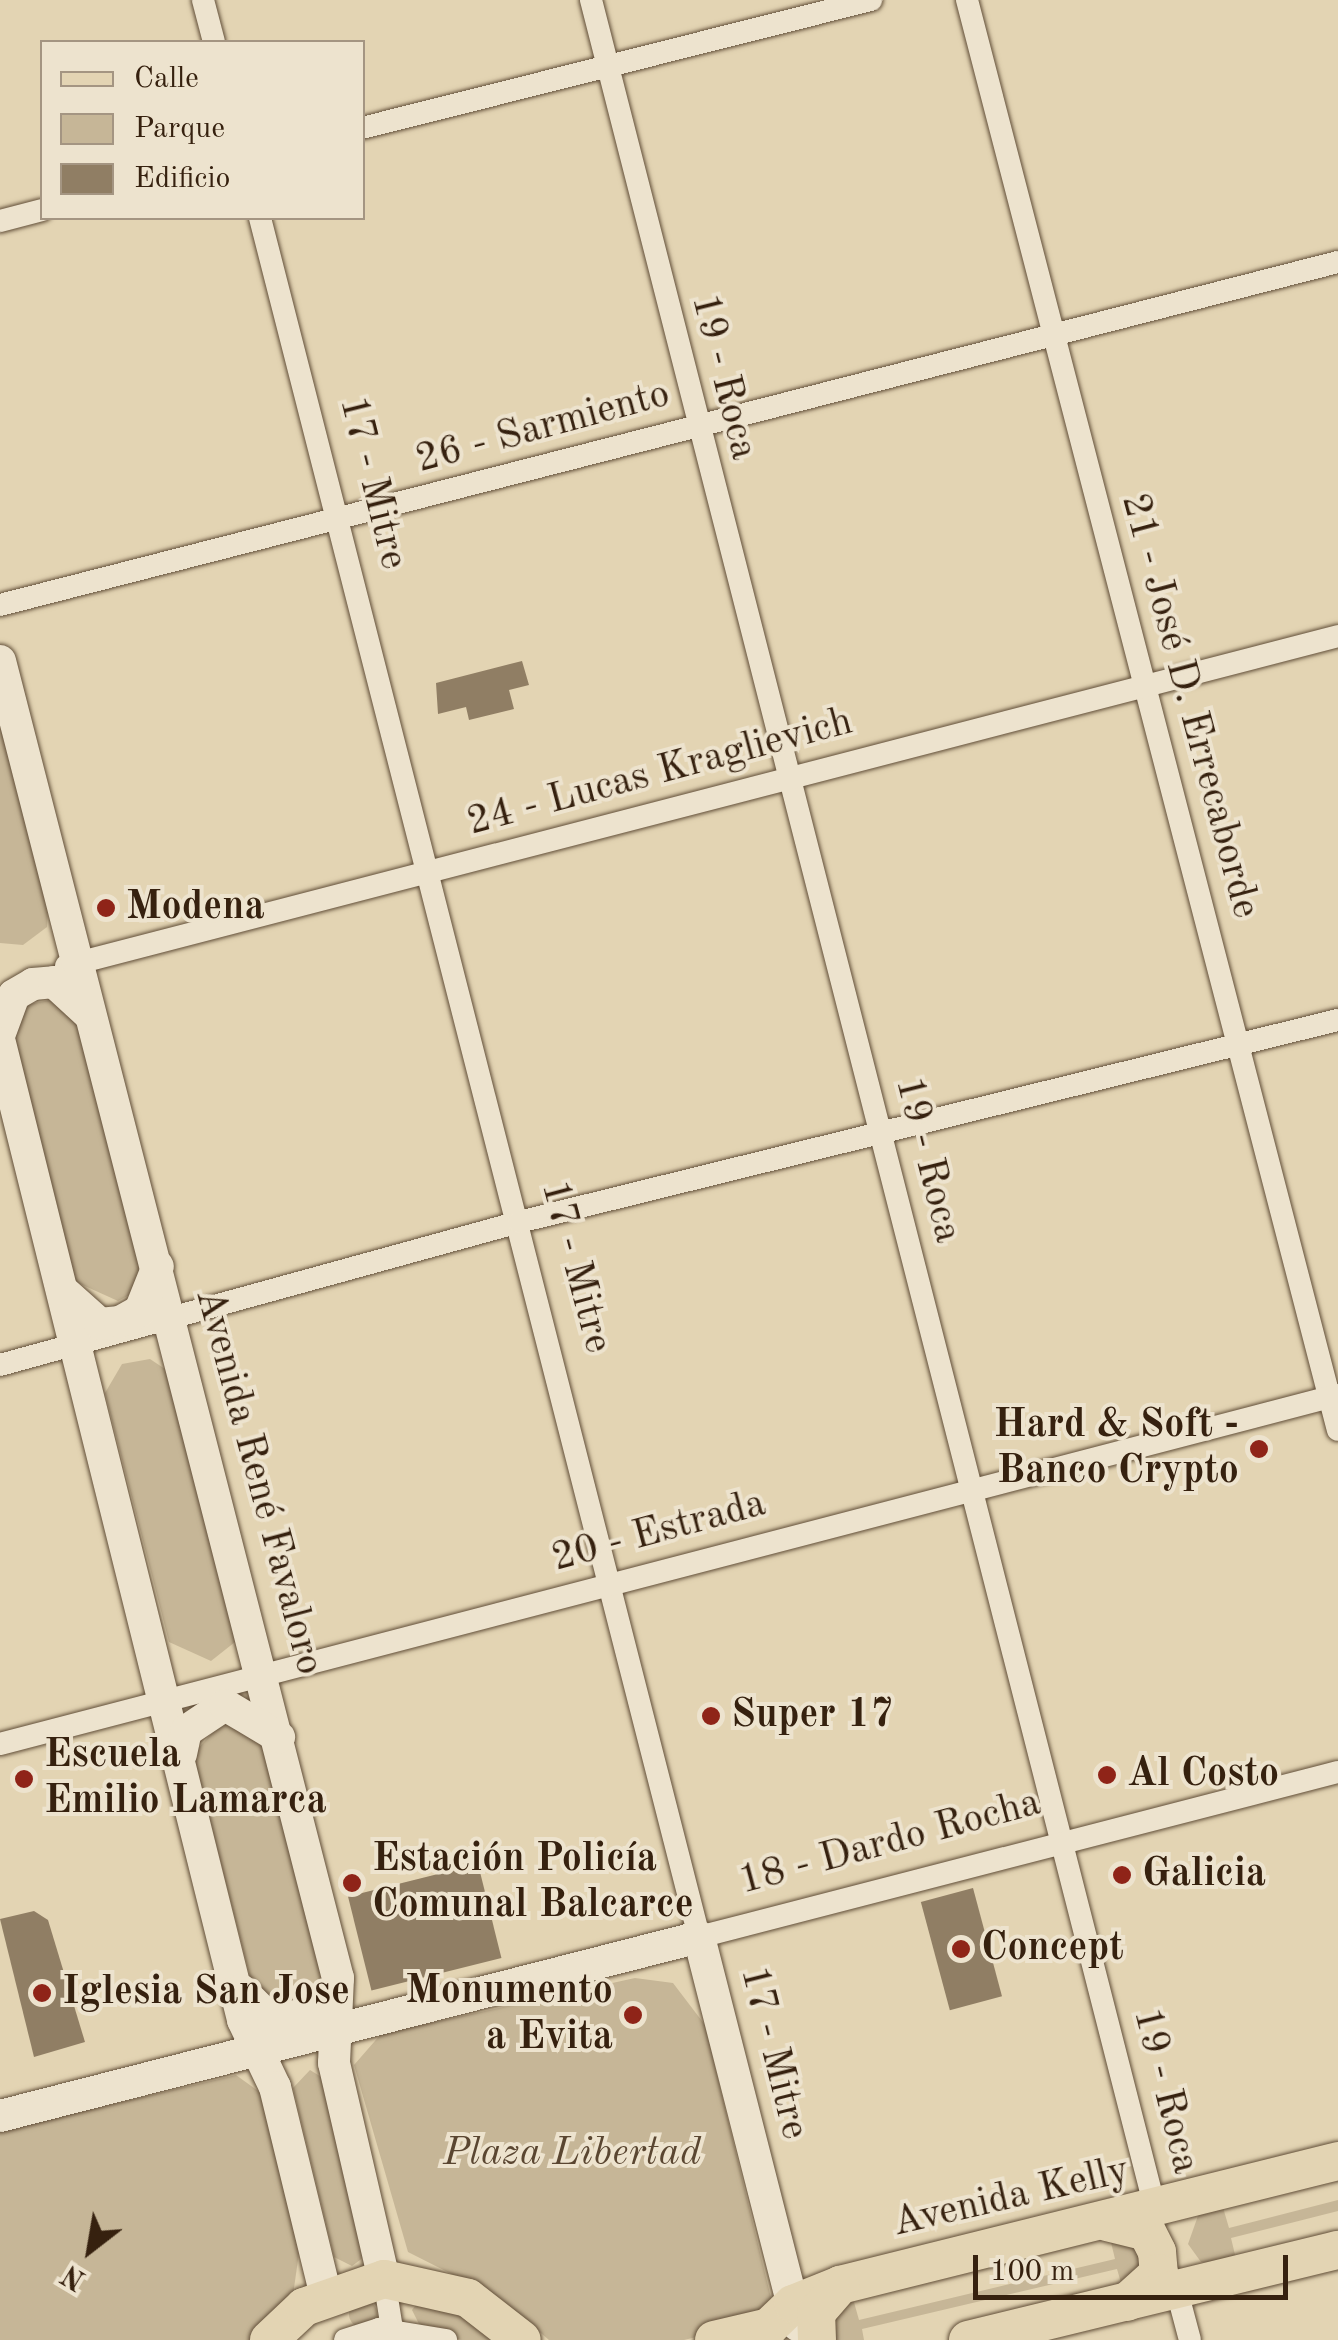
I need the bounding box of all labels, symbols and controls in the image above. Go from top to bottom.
legend [40,40,365,220]
text: Calle [134,64,199,94]
text: Parque [134,114,225,144]
text: Edificio [134,164,230,194]
street label: 19 - Roca [679,289,767,465]
street label: 26 - Sarmiento [411,371,675,485]
street label: 17 - Mitre [327,391,417,575]
street label: 21 - José D. Errecaborde [1109,488,1269,924]
street label: 24 - Lucas Kraglievich [462,698,858,848]
place label: Modena [126,884,265,932]
marker: Modena [95,897,117,919]
street label: 19 - Roca [883,1072,971,1248]
street label: 17 - Mitre [529,1175,621,1359]
street label: Avenida René Favaloro [183,1284,333,1680]
place label: Hard & Soft - Banco Crypto [993,1402,1239,1496]
marker: Hard & Soft - Banco Crypto [1248,1438,1270,1460]
street label: 20 - Estrada [547,1480,771,1584]
place label: Super 17 [731,1692,893,1740]
marker: Super 17 [700,1705,722,1727]
place label: Escuela Emilio Lamarca [44,1732,327,1826]
place label: Al Costo [1127,1751,1279,1799]
marker: Al Costo [1096,1764,1118,1786]
marker: Escuela Emilio Lamarca [13,1768,35,1790]
street label: 18 - Dardo Rocha [734,1780,1046,1906]
place label: Estación Policía Comunal Balcarce [372,1836,694,1930]
place label: Galicia [1142,1851,1266,1899]
marker: Galicia [1111,1864,1133,1886]
marker: Estación Policía Comunal Balcarce [341,1872,363,1894]
place label: Concept [981,1925,1124,1973]
marker: Concept [950,1938,972,1960]
street label: 17 - Mitre [728,1961,818,2145]
place label: Monumento a Evita [405,1968,613,2062]
place label: Iglesia San Jose [62,1969,350,2017]
marker: Iglesia San Jose [31,1982,53,2004]
street label: 19 - Roca [1121,2003,1209,2179]
marker: Monumento a Evita [622,2004,644,2026]
park label: Plaza Libertad [443,2130,701,2178]
street label: Avenida Kelly [888,2147,1134,2249]
north arrow [40,2200,140,2300]
scale bar [978,2235,1293,2297]
text: 100 m [990,2257,1074,2287]
text: N [58,2258,91,2293]

